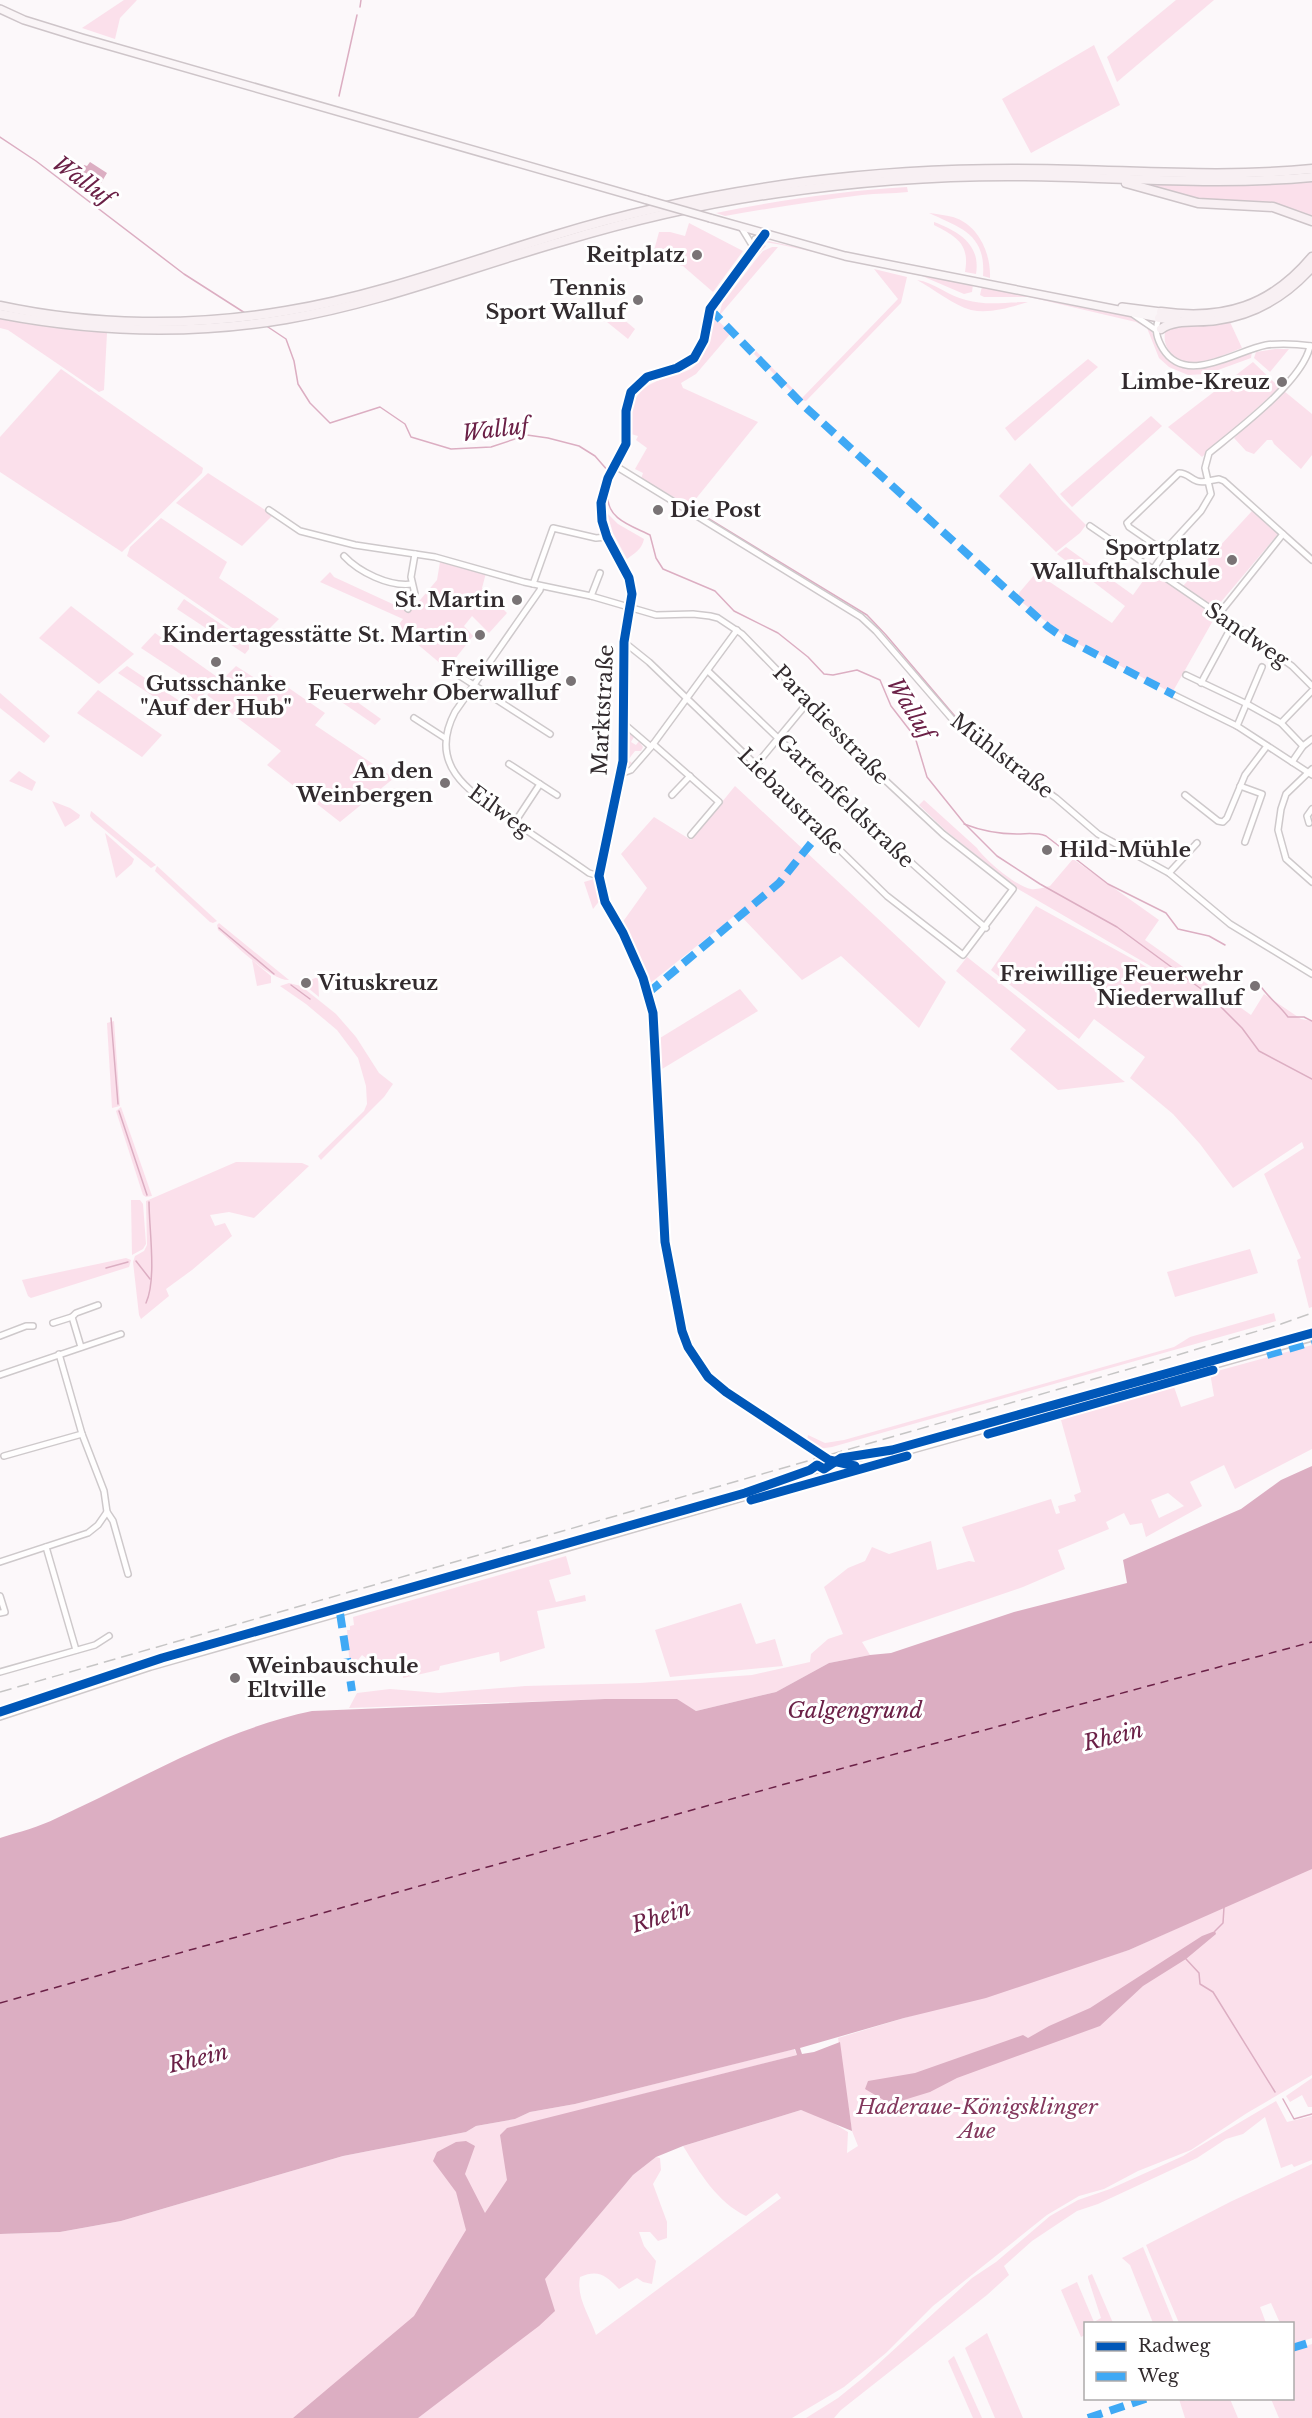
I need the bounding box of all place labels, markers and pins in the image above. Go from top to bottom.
place label: Reitplatz [586,242,685,268]
marker: Reitplatz [690,248,704,262]
place label: Tennis Sport Walluf [485,275,629,325]
marker: Tennis Sport Walluf [631,293,645,307]
place label: Limbe-Kreuz [1121,369,1270,395]
marker: Limbe-Kreuz [1275,375,1289,389]
place label: Die Post [670,497,761,523]
marker: Die Post [651,503,665,517]
place label: Sportplatz Wallufthalschule [1030,535,1220,585]
marker: Sportplatz Wallufthalschule [1225,553,1239,567]
place label: St. Martin [395,587,505,613]
marker: St. Martin [510,593,524,607]
place label: Kindertagesstätte St. Martin [162,622,468,648]
marker: Kindertagesstätte St. Martin [473,628,487,642]
marker: Gutsschänke "Auf der Hub" [209,655,223,669]
place label: Freiwillige Feuerwehr Oberwalluf [308,656,562,706]
place label: Gutsschänke "Auf der Hub" [140,671,292,721]
marker: Freiwillige Feuerwehr Oberwalluf [564,674,578,688]
place label: An den Weinbergen [296,758,433,808]
marker: An den Weinbergen [438,776,452,790]
place label: Hild-Mühle [1059,837,1191,863]
marker: Hild-Mühle [1040,843,1054,857]
place label: Freiwillige Feuerwehr Niederwalluf [1000,961,1246,1011]
place label: Vituskreuz [317,970,438,996]
marker: Vituskreuz [299,976,313,990]
marker: Freiwillige Feuerwehr Niederwalluf [1248,979,1262,993]
place label: Weinbauschule Eltville [246,1653,419,1703]
marker: Weinbauschule Eltville [228,1671,242,1685]

